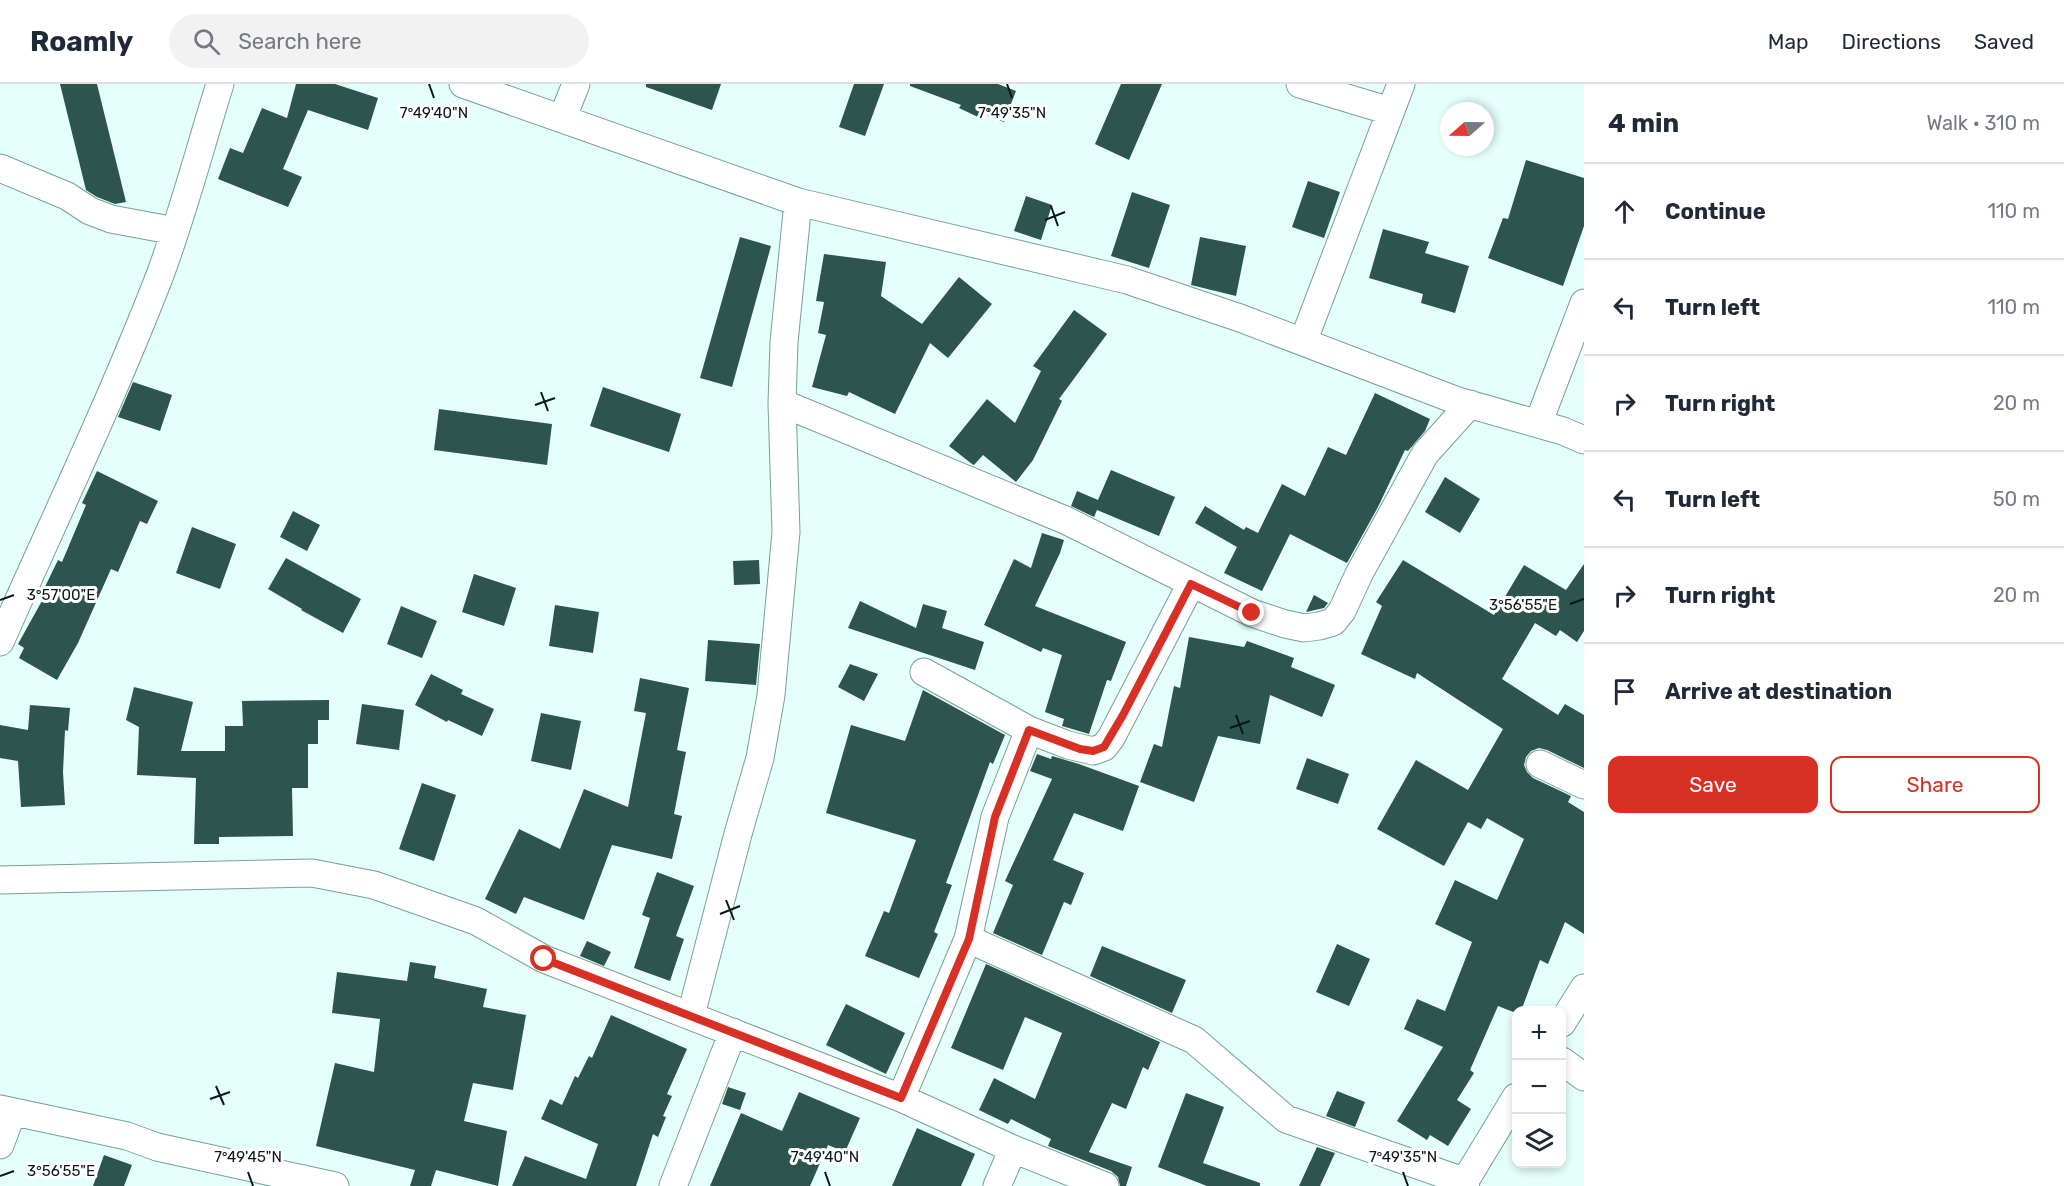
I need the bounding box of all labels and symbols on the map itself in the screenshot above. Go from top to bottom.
north arrow [1440,102,1494,156]
text: 7°49'40"N [400,104,468,122]
text: 7°49'35"N [978,104,1046,122]
text: 3°57'00"E [27,586,95,604]
text: 3°56'55"E [1489,596,1557,614]
route end [1238,599,1264,625]
route start [530,945,556,971]
text: 7°49'45"N [214,1148,282,1166]
text: 7°49'40"N [791,1148,859,1166]
text: 7°49'35"N [1369,1148,1437,1166]
text: 3°56'55"E [27,1162,95,1180]

